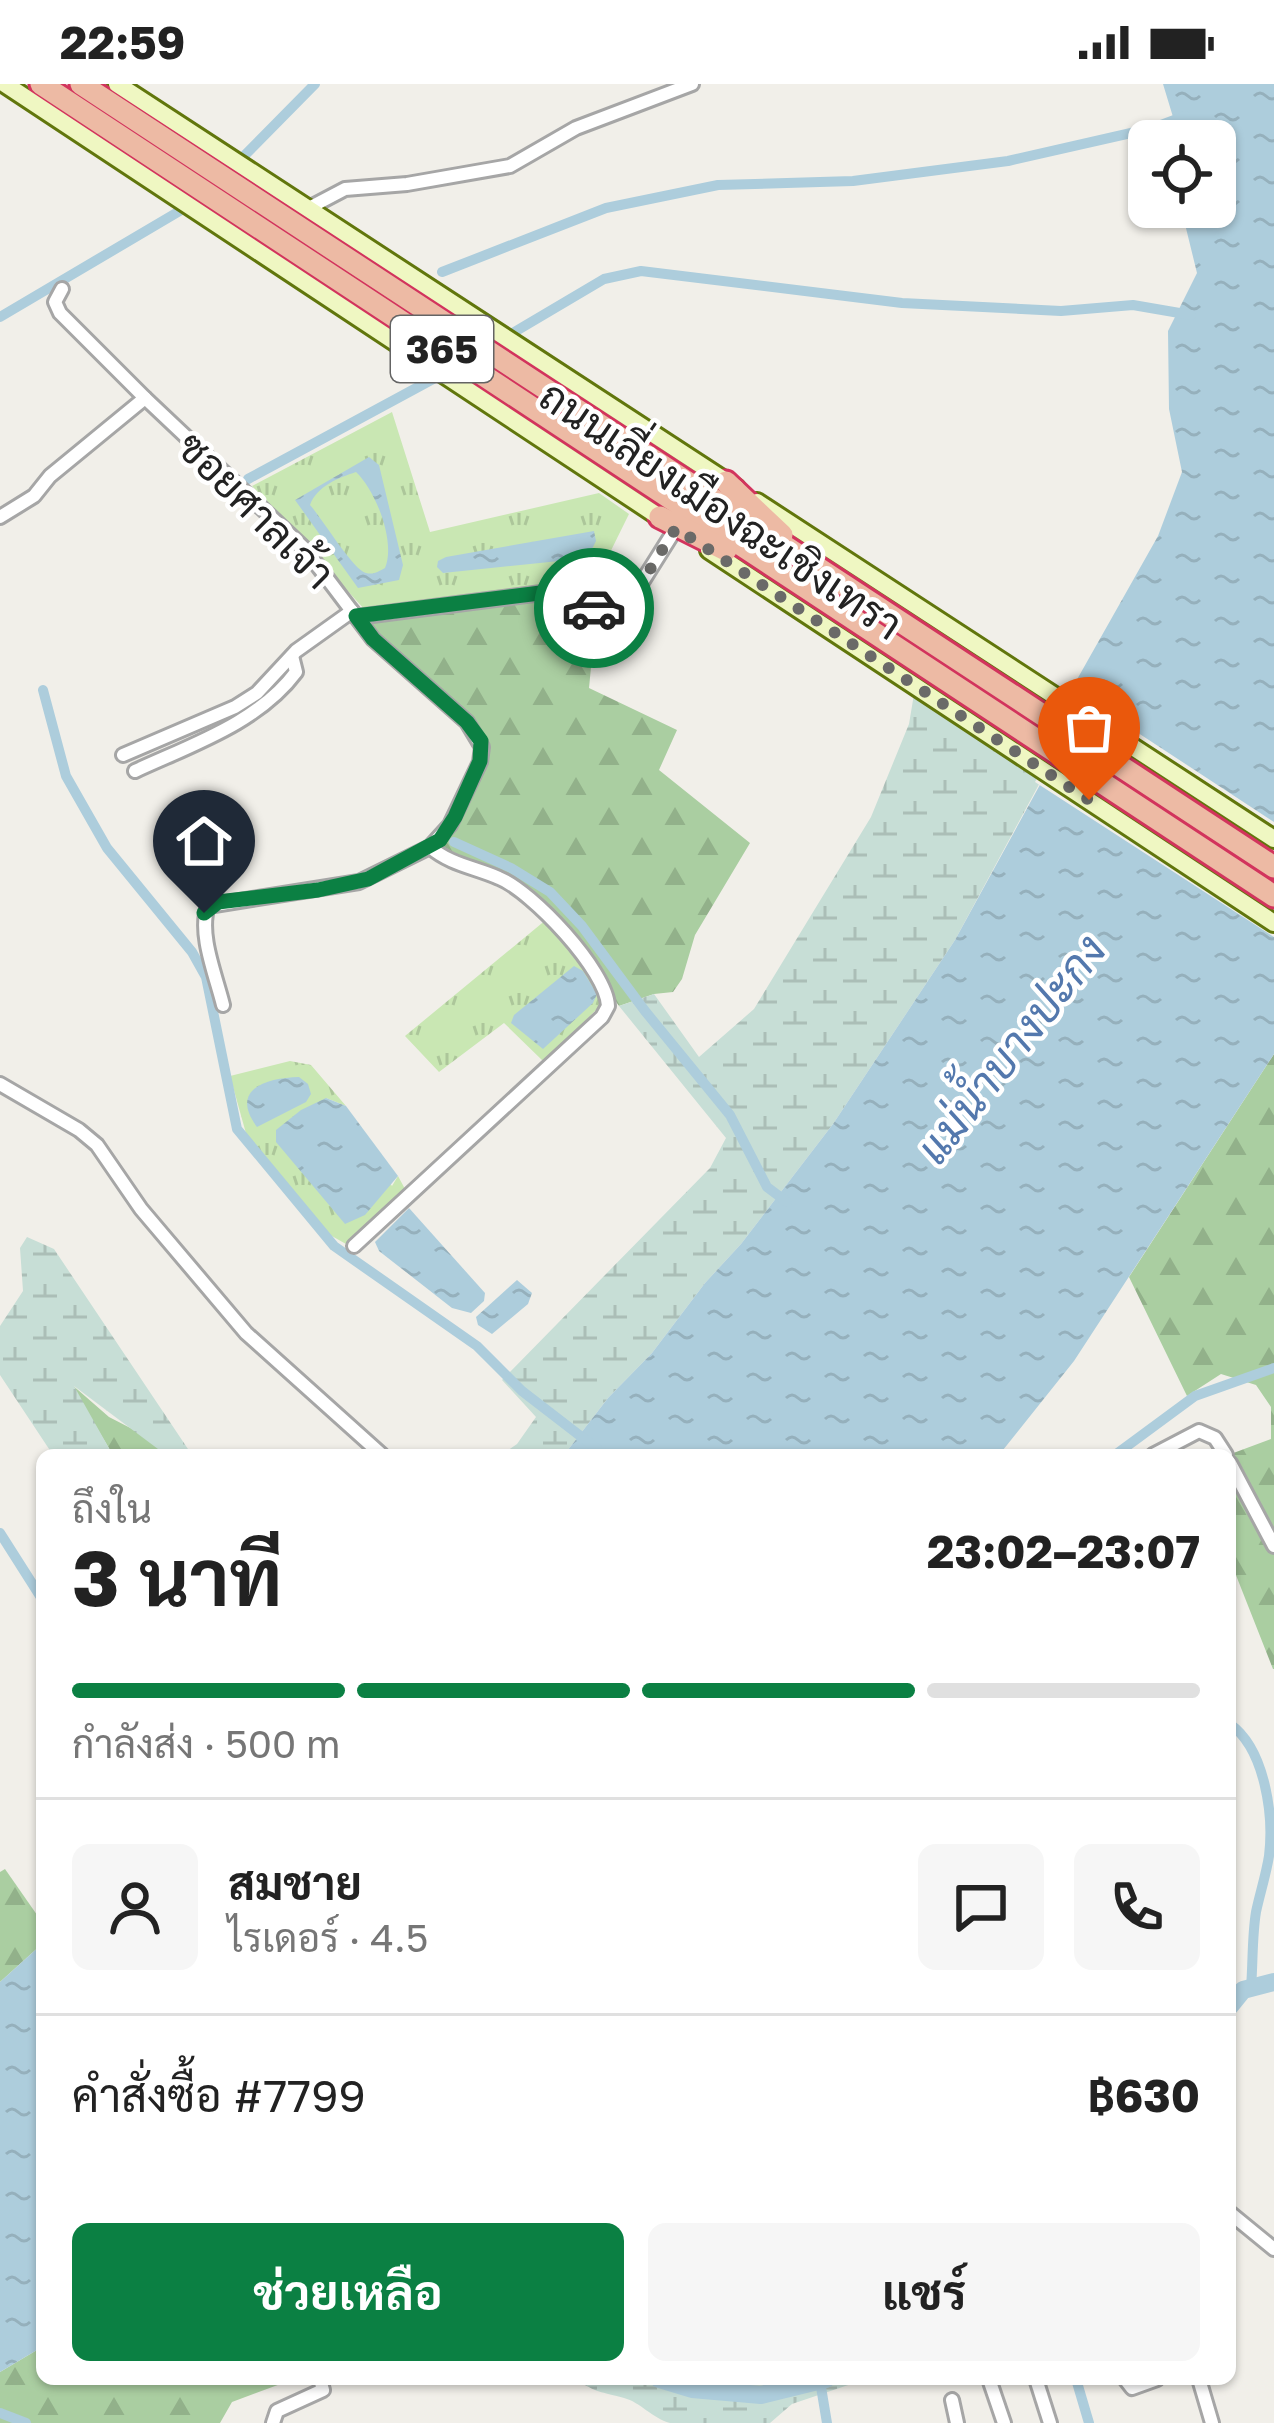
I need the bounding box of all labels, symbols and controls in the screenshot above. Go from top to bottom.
text: 22:59 [60,15,185,69]
map controls [1128,120,1236,228]
button: locate [1128,120,1236,228]
road number: 365 [391,316,493,382]
street label: ถนนเลี่ยงเมืองฉะเชิงเทรา [531,360,918,649]
street label: ซอยศาลเจ้า [168,420,346,598]
courier [534,548,654,668]
icon: car [561,575,627,641]
pin [1038,677,1140,800]
icon: bag [1056,695,1122,761]
pin [153,790,255,913]
icon: home [171,808,237,874]
water label: แม่น้ำบางปะกง [896,917,1116,1173]
text: ถึงใน [72,1485,152,1532]
text: 23:02–23:07 [927,1524,1200,1578]
text: 3 นาที [72,1530,282,1623]
text: กำลังส่ง · 500 m [72,1720,340,1767]
button: person [72,1844,198,1970]
button: chat [918,1844,1044,1970]
button: phone [1074,1844,1200,1970]
text: สมชาย [228,1856,362,1910]
text: ไรเดอร์ · 4.5 [228,1914,428,1961]
text: คำสั่งซื้อ #7799 [72,2068,366,2122]
text: ฿630 [1088,2068,1200,2122]
button: ช่วยเหลือ [72,2223,624,2361]
button: แชร์ [648,2223,1200,2361]

